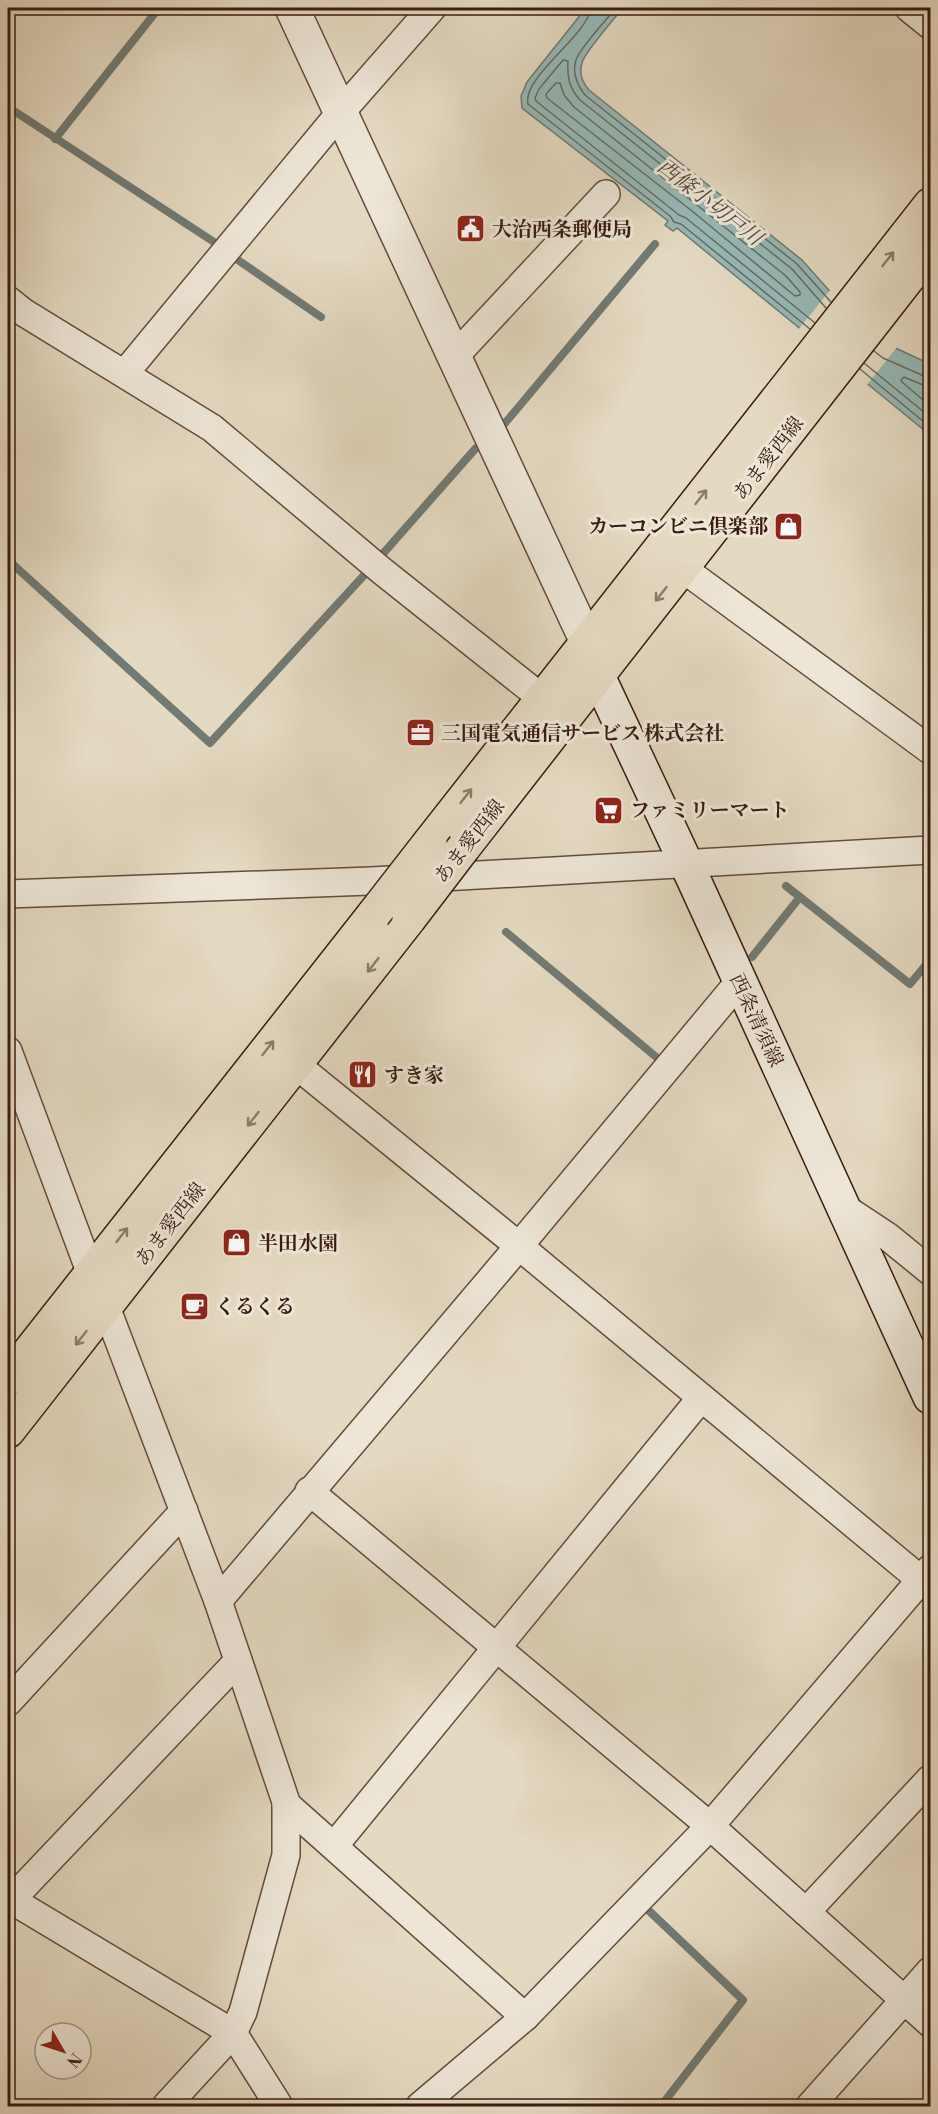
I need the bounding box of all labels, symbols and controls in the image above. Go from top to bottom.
water label: 西條小切戸川 [652,154,769,253]
public building icon: 大治西条郵便局 [455,213,487,245]
place label: 大治西条郵便局 [492,218,632,243]
one-way arrow [882,251,895,267]
street label: あま愛西線 [729,412,810,506]
one-way arrow [694,489,707,505]
shop icon: カーコンビニ倶楽部 [773,510,805,542]
place label: カーコンビニ倶楽部 [588,515,768,540]
one-way arrow [655,586,668,602]
office icon: 三国電気通信サービス 株式会社 [404,717,436,749]
place label: 三国電気通信サービス 株式会社 [441,722,724,747]
one-way arrow [460,788,473,804]
supermarket icon: ファミリーマート [593,794,625,826]
street label: あま愛西線 [430,795,511,889]
place label: ファミリーマート [630,799,790,824]
one-way arrow [366,957,379,973]
street label: 西条清須線 [723,970,788,1071]
one-way arrow [261,1040,274,1056]
restaurant icon: すき家 [347,1059,379,1091]
place label: すき家 [384,1064,444,1089]
one-way arrow [246,1110,259,1126]
street label: あま愛西線 [131,1178,212,1272]
one-way arrow [115,1227,128,1243]
shop icon: 半田水園 [221,1227,253,1259]
place label: 半田水園 [258,1232,338,1257]
cafe icon: くるくる [178,1290,210,1322]
place label: くるくる [215,1295,295,1320]
one-way arrow [74,1330,87,1346]
north arrow [33,2021,93,2081]
text: N [62,2049,86,2071]

